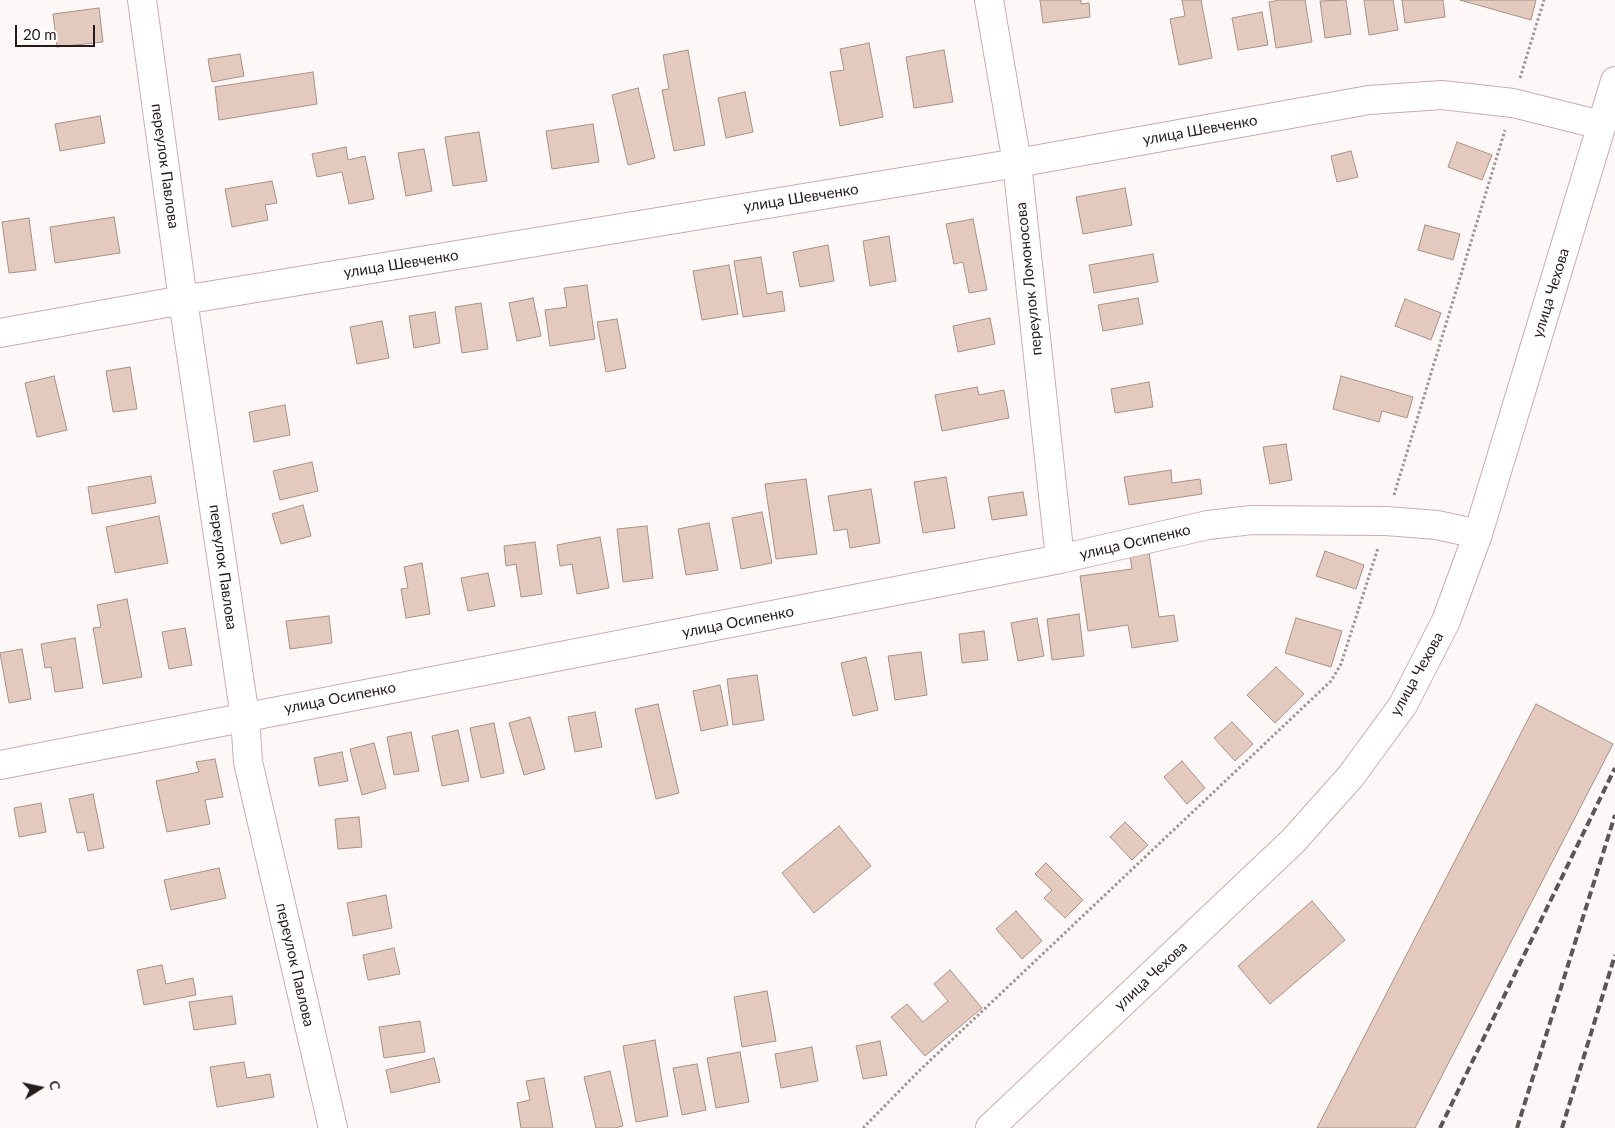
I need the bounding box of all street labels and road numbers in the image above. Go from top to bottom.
street label: переулок Павлова [147,102,183,230]
street label: улица Шевченко [1141,111,1259,149]
street label: улица Шевченко [742,180,860,216]
street label: переулок Ломоносова [1012,201,1046,357]
street label: улица Шевченко [342,246,460,282]
street label: улица Чехова [1529,246,1573,340]
street label: переулок Павлова [205,503,241,631]
street label: улица Осипенко [1078,520,1192,564]
street label: улица Осипенко [681,602,795,642]
street label: улица Чехова [1387,629,1447,719]
street label: улица Осипенко [283,678,397,718]
street label: переулок Павлова [272,901,318,1029]
street label: улица Чехова [1111,938,1191,1014]

